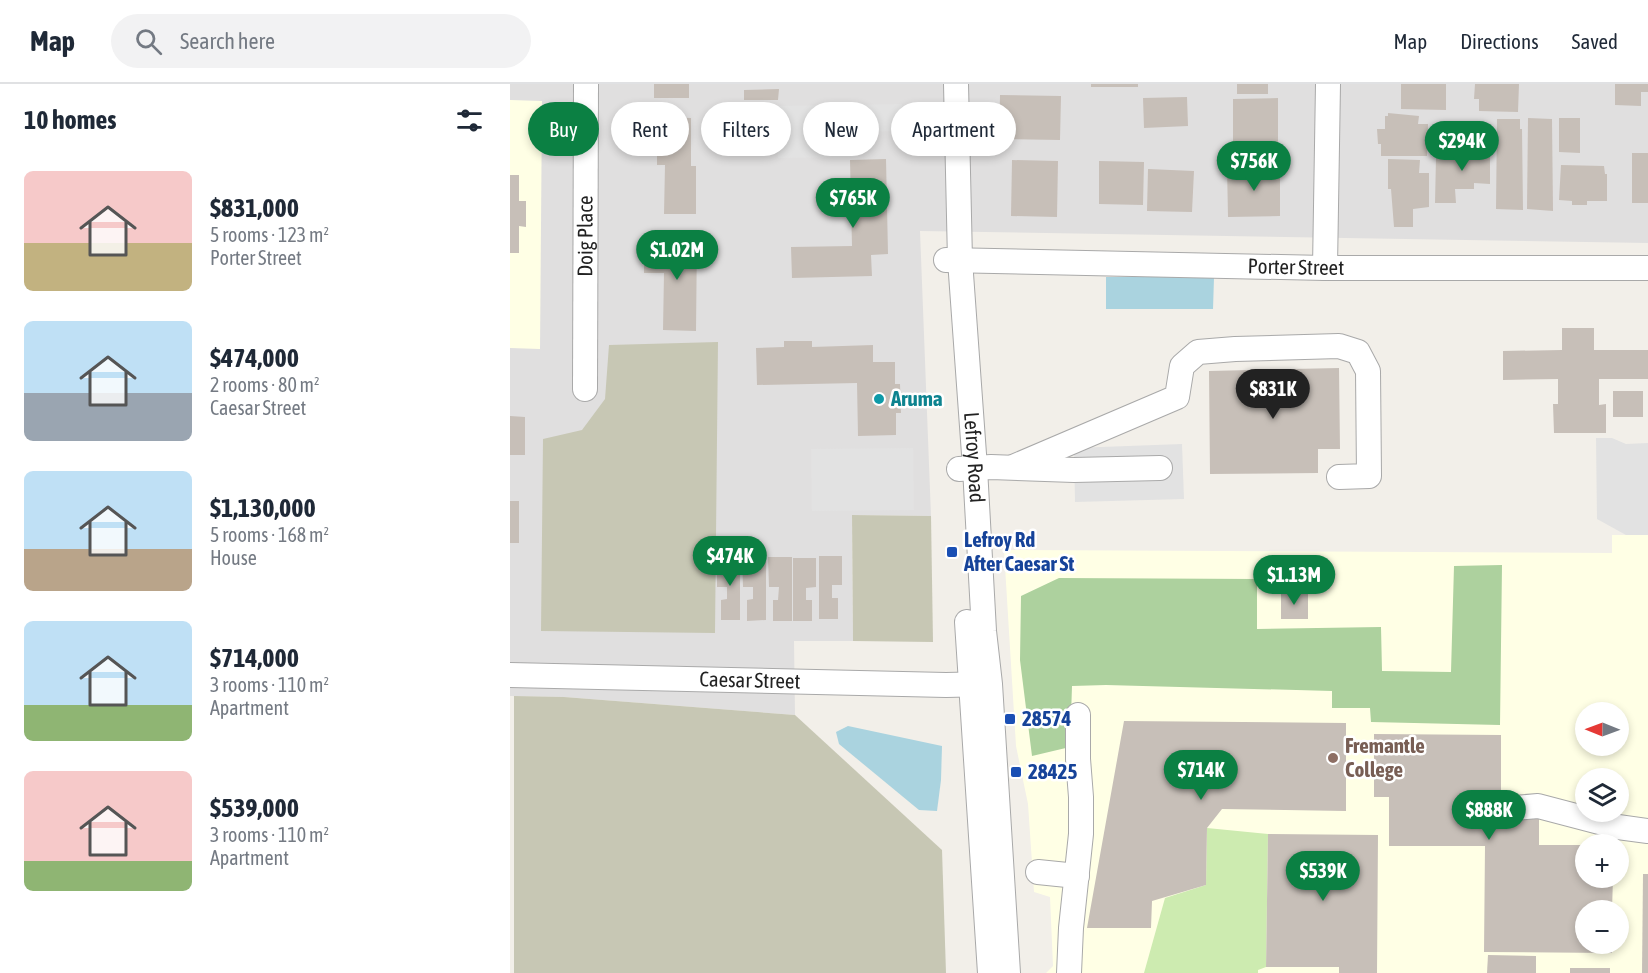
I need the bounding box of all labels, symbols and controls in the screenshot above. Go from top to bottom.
search box [111,14,531,68]
text: Map [30,25,75,57]
icon: search [132,25,165,58]
text: Search here [180,28,275,54]
text: Map [1393,29,1427,53]
text: Directions [1460,29,1539,53]
text: Saved [1572,29,1618,53]
chip: Buy [528,102,599,156]
chip: Rent [611,102,689,156]
chip: Filters [701,102,791,156]
chip: New [803,102,879,156]
chip: Apartment [891,102,1016,156]
icon: filters [453,104,486,137]
text: 10 homes [24,105,117,135]
pin: $294K [1420,121,1504,172]
text: $294K [1439,129,1485,152]
pin: $756K [1212,141,1296,192]
text: $756K [1231,149,1277,172]
pin: $765K [811,178,895,229]
text: $765K [830,186,876,209]
text: $831,000 [210,193,299,223]
icon: home [72,195,144,267]
street label: Doig Place [572,195,597,277]
text: 5 rooms · 123 m² [210,223,329,246]
pin: $1.02M [628,230,726,281]
text: $1.02M [650,238,704,261]
text: Porter Street [210,246,302,269]
street label: Porter Street [1247,253,1344,279]
text: $474,000 [210,343,299,373]
icon: home [72,345,144,417]
pin: $831K [1231,369,1315,420]
text: 2 rooms · 80 m² [210,373,320,396]
text: $831K [1250,377,1296,400]
place label: Aruma [890,386,943,410]
marker: Aruma [872,392,886,406]
text: Caesar Street [210,396,306,419]
street label: Lefroy Road [960,411,990,503]
text: $1,130,000 [210,493,316,523]
icon: home [72,495,144,567]
text: 5 rooms · 168 m² [210,523,329,546]
place label: Lefroy Rd After Caesar St [963,527,1074,575]
pin: $474K [688,536,772,587]
text: $474K [707,544,753,567]
marker: Lefroy Rd After Caesar St [945,545,959,559]
text: House [210,546,257,569]
pin: $1.13M [1245,555,1343,606]
text: $1.13M [1267,563,1321,586]
text: $714,000 [210,643,299,673]
icon: home [72,645,144,717]
street label: Caesar Street [699,666,801,693]
text: 3 rooms · 110 m² [210,673,329,696]
text: Apartment [210,696,289,719]
north arrow [1575,702,1629,756]
map controls [1575,702,1629,954]
place label: 28574 [1022,706,1071,730]
marker: 28574 [1003,712,1017,726]
place label: Fremantle College [1345,733,1425,781]
pin: $714K [1159,750,1243,801]
marker: Fremantle College [1326,751,1340,765]
text: $714K [1178,758,1224,781]
place label: 28425 [1028,759,1077,783]
marker: 28425 [1009,765,1023,779]
button: layers [1575,768,1629,822]
pin: $888K [1447,790,1531,841]
text: $539,000 [210,793,299,823]
icon: home [72,795,144,867]
text: $888K [1466,798,1512,821]
text: 3 rooms · 110 m² [210,823,329,846]
button: + [1575,834,1629,888]
text: Apartment [210,846,289,869]
pin: $539K [1281,851,1365,902]
text: $539K [1300,859,1346,882]
button: − [1575,900,1629,954]

